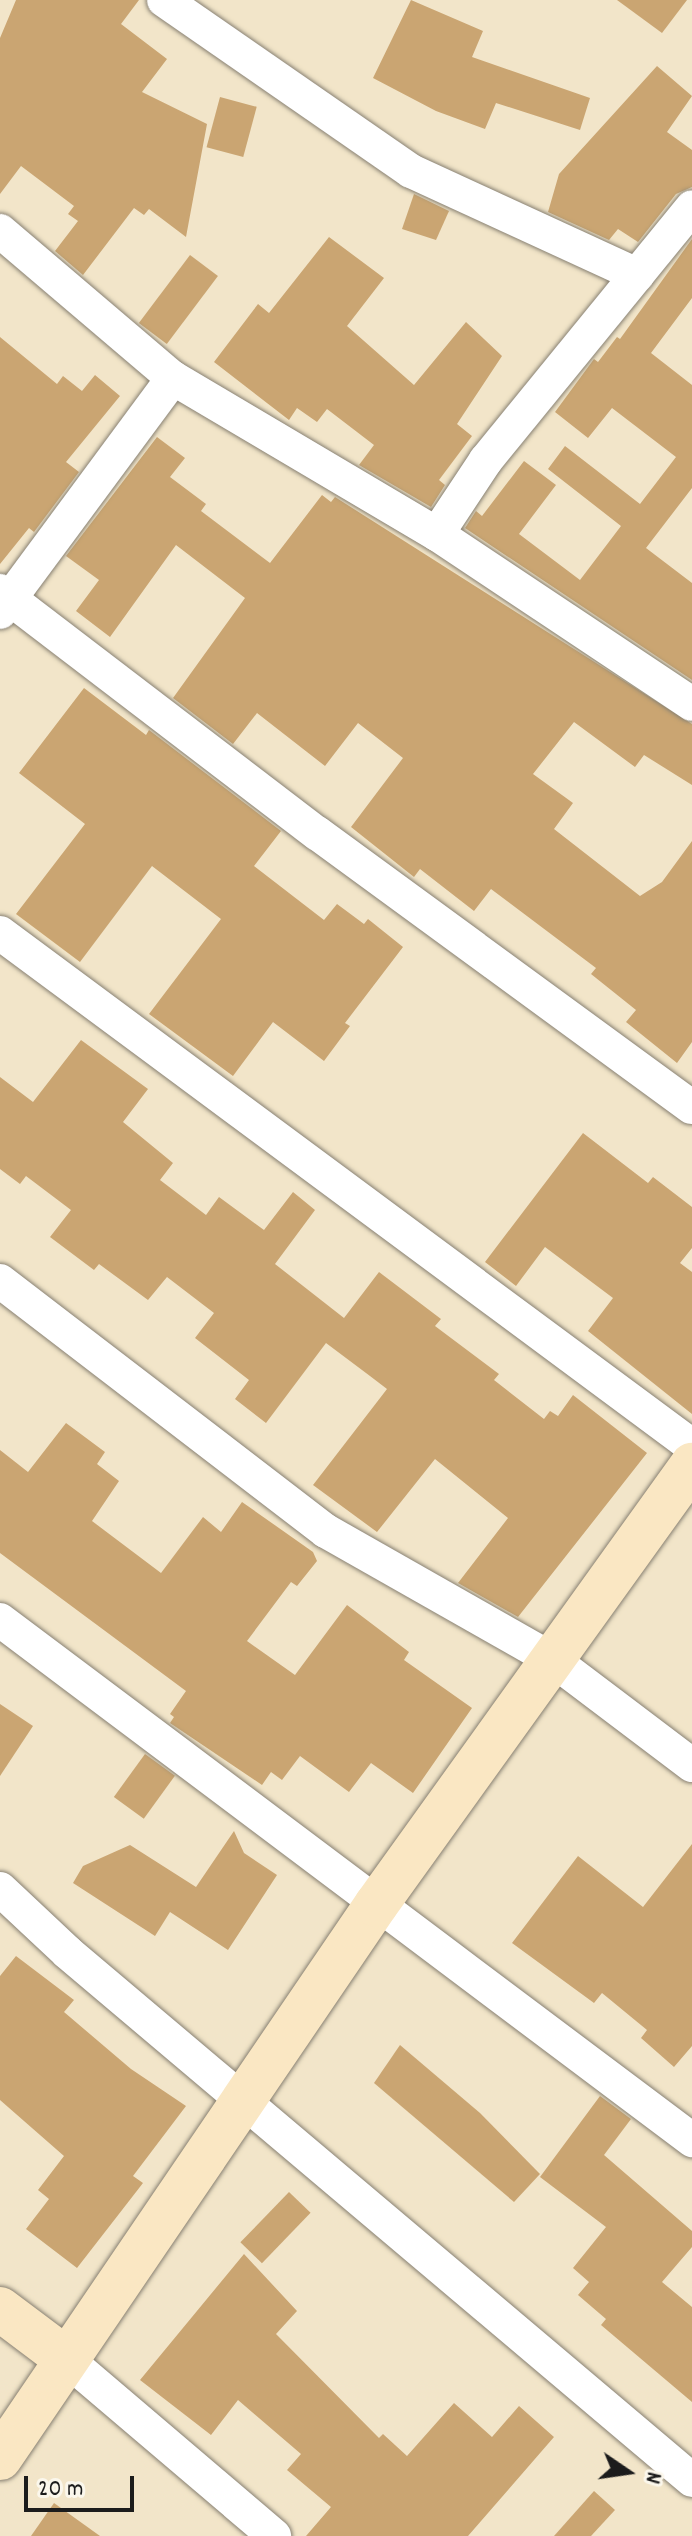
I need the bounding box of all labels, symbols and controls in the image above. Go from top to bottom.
north arrow [588,2432,668,2512]
scale bar [28,2460,138,2510]
text: N [636,2469,668,2486]
text: 20 m [38,2473,84,2507]

